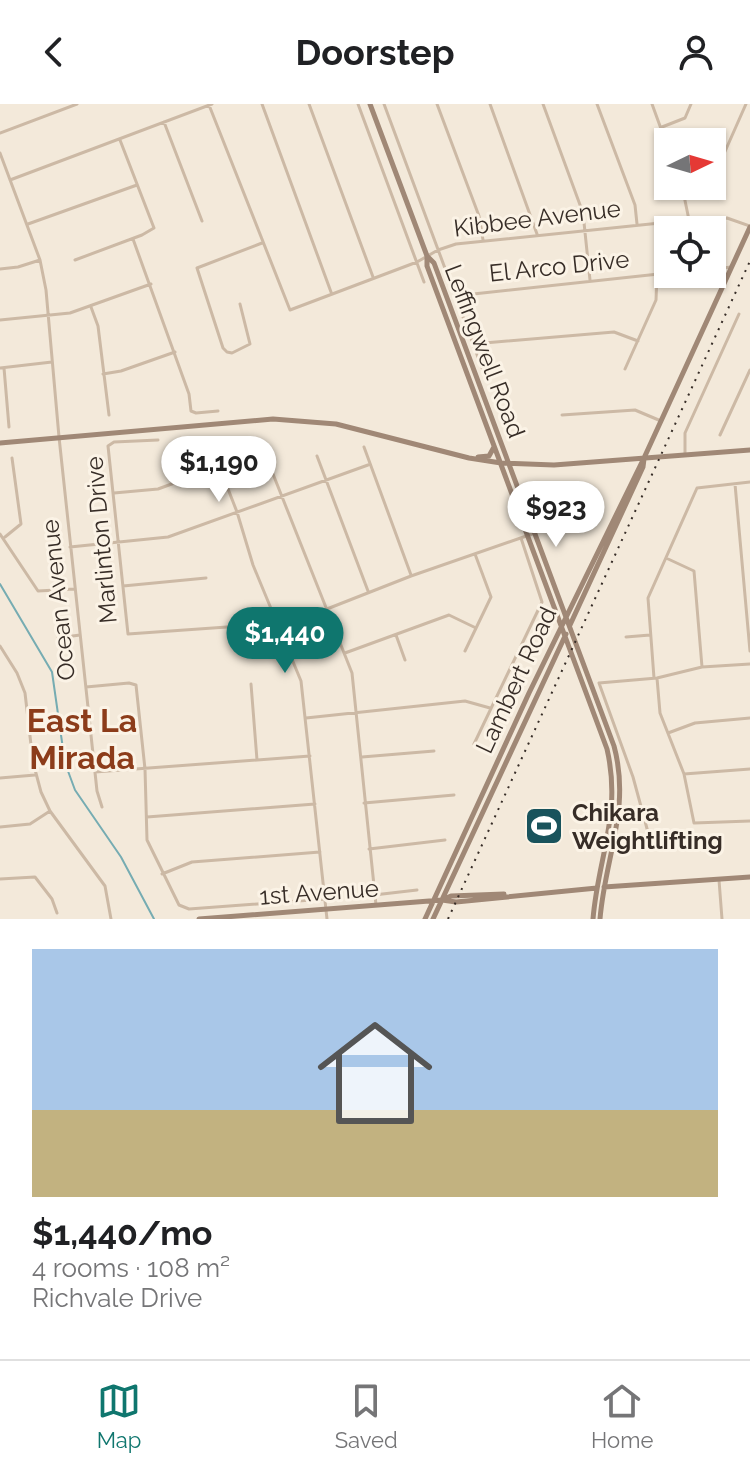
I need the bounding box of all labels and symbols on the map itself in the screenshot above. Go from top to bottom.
north arrow [654,128,726,200]
street label: Kibbee Avenue [452,193,622,243]
street label: El Arco Drive [487,244,631,288]
street label: Leffingwell Road [439,260,531,442]
pin: $1,190 [154,436,284,504]
street label: Marlinton Drive [79,455,123,625]
pin: $923 [509,481,603,549]
street label: Ocean Avenue [35,518,81,682]
street label: Lambert Road [469,602,563,758]
pin: $1,440 [220,607,350,675]
district label: East La Mirada [27,702,137,776]
place label: Chikara Weightlifting [572,798,723,855]
sports icon: Chikara Weightlifting [523,805,565,847]
street label: 1st Avenue [258,873,380,911]

